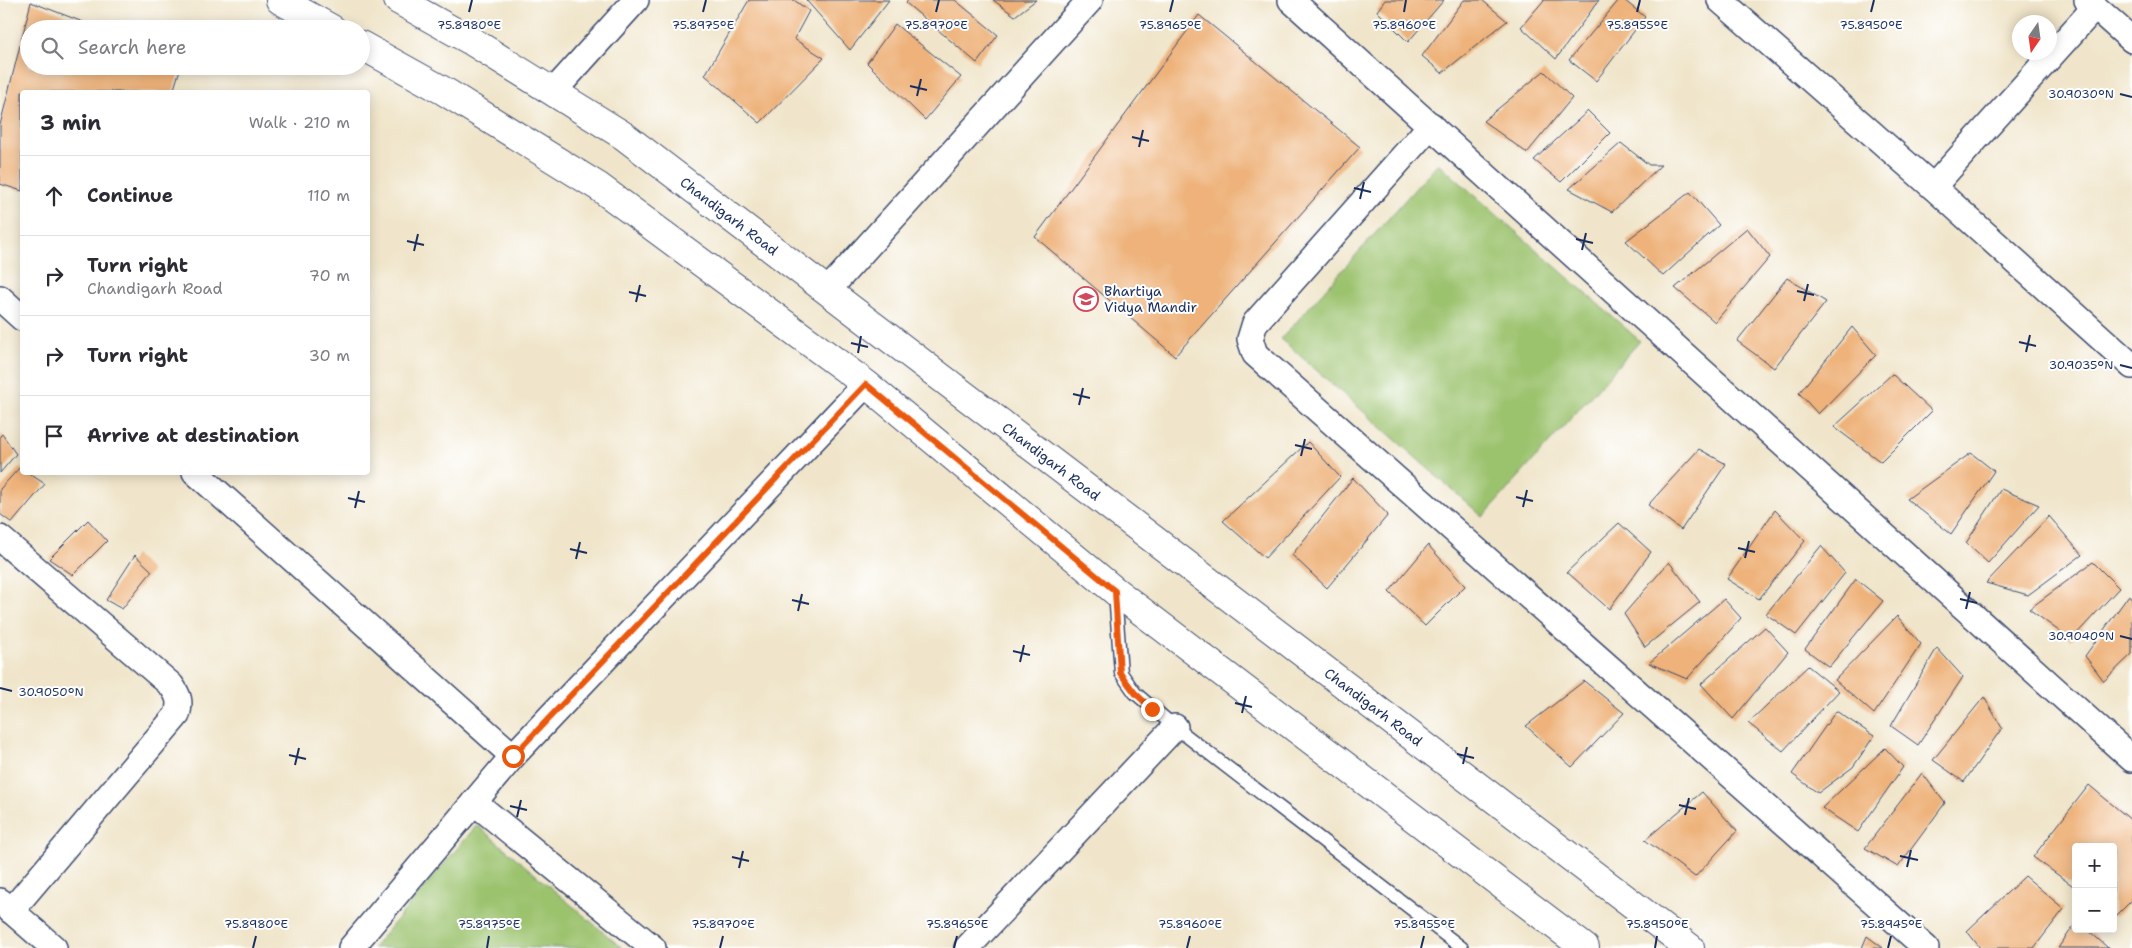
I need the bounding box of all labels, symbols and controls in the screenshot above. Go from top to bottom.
north arrow [2012,15,2057,60]
text: 75.8980°E [437,17,501,33]
text: 75.8975°E [672,17,734,33]
text: 75.8970°E [904,17,968,33]
text: 75.8965°E [1139,17,1201,33]
text: 75.8960°E [1372,17,1436,33]
text: 75.8955°E [1606,17,1668,33]
text: 75.8950°E [1839,17,1903,33]
search box [20,20,370,75]
icon: search [38,34,66,62]
text: Search here [78,35,187,60]
text: 30.9030°N [2048,86,2114,102]
text: 3 min [40,109,101,137]
text: Walk · 210 m [249,112,350,133]
street label: Chandigarh Road [676,173,782,259]
icon: ahead [40,182,68,210]
text: Continue [87,183,173,208]
text: 110 m [307,185,350,206]
text: Turn right [87,253,188,278]
icon: right [40,262,68,290]
text: 70 m [309,265,350,286]
text: Chandigarh Road [87,278,223,299]
place label: Bhartiya Vidya Mandir [1104,282,1198,316]
school or university icon: Bhartiya Vidya Mandir [1073,286,1099,312]
icon: right [40,342,68,370]
text: Turn right [87,343,188,368]
text: 30 m [309,345,350,366]
text: 30.9035°N [2049,357,2113,373]
street label: Chandigarh Road [999,418,1104,505]
icon: arrive [40,422,68,450]
text: Arrive at destination [87,423,299,448]
text: 30.9040°N [2048,628,2114,644]
street label: Chandigarh Road [1321,664,1426,750]
text: 30.9050°N [18,684,84,700]
route end [1141,698,1164,721]
route start [502,745,525,768]
map controls [2072,843,2117,933]
button: + [2072,843,2117,888]
button: − [2072,888,2117,933]
text: 75.8980°E [224,916,288,932]
text: 75.8975°E [458,916,520,932]
text: 75.8970°E [691,916,755,932]
text: 75.8965°E [926,916,988,932]
text: 75.8960°E [1158,916,1222,932]
text: 75.8955°E [1393,916,1455,932]
text: 75.8950°E [1625,916,1689,932]
text: 75.8945°E [1860,916,1922,932]

